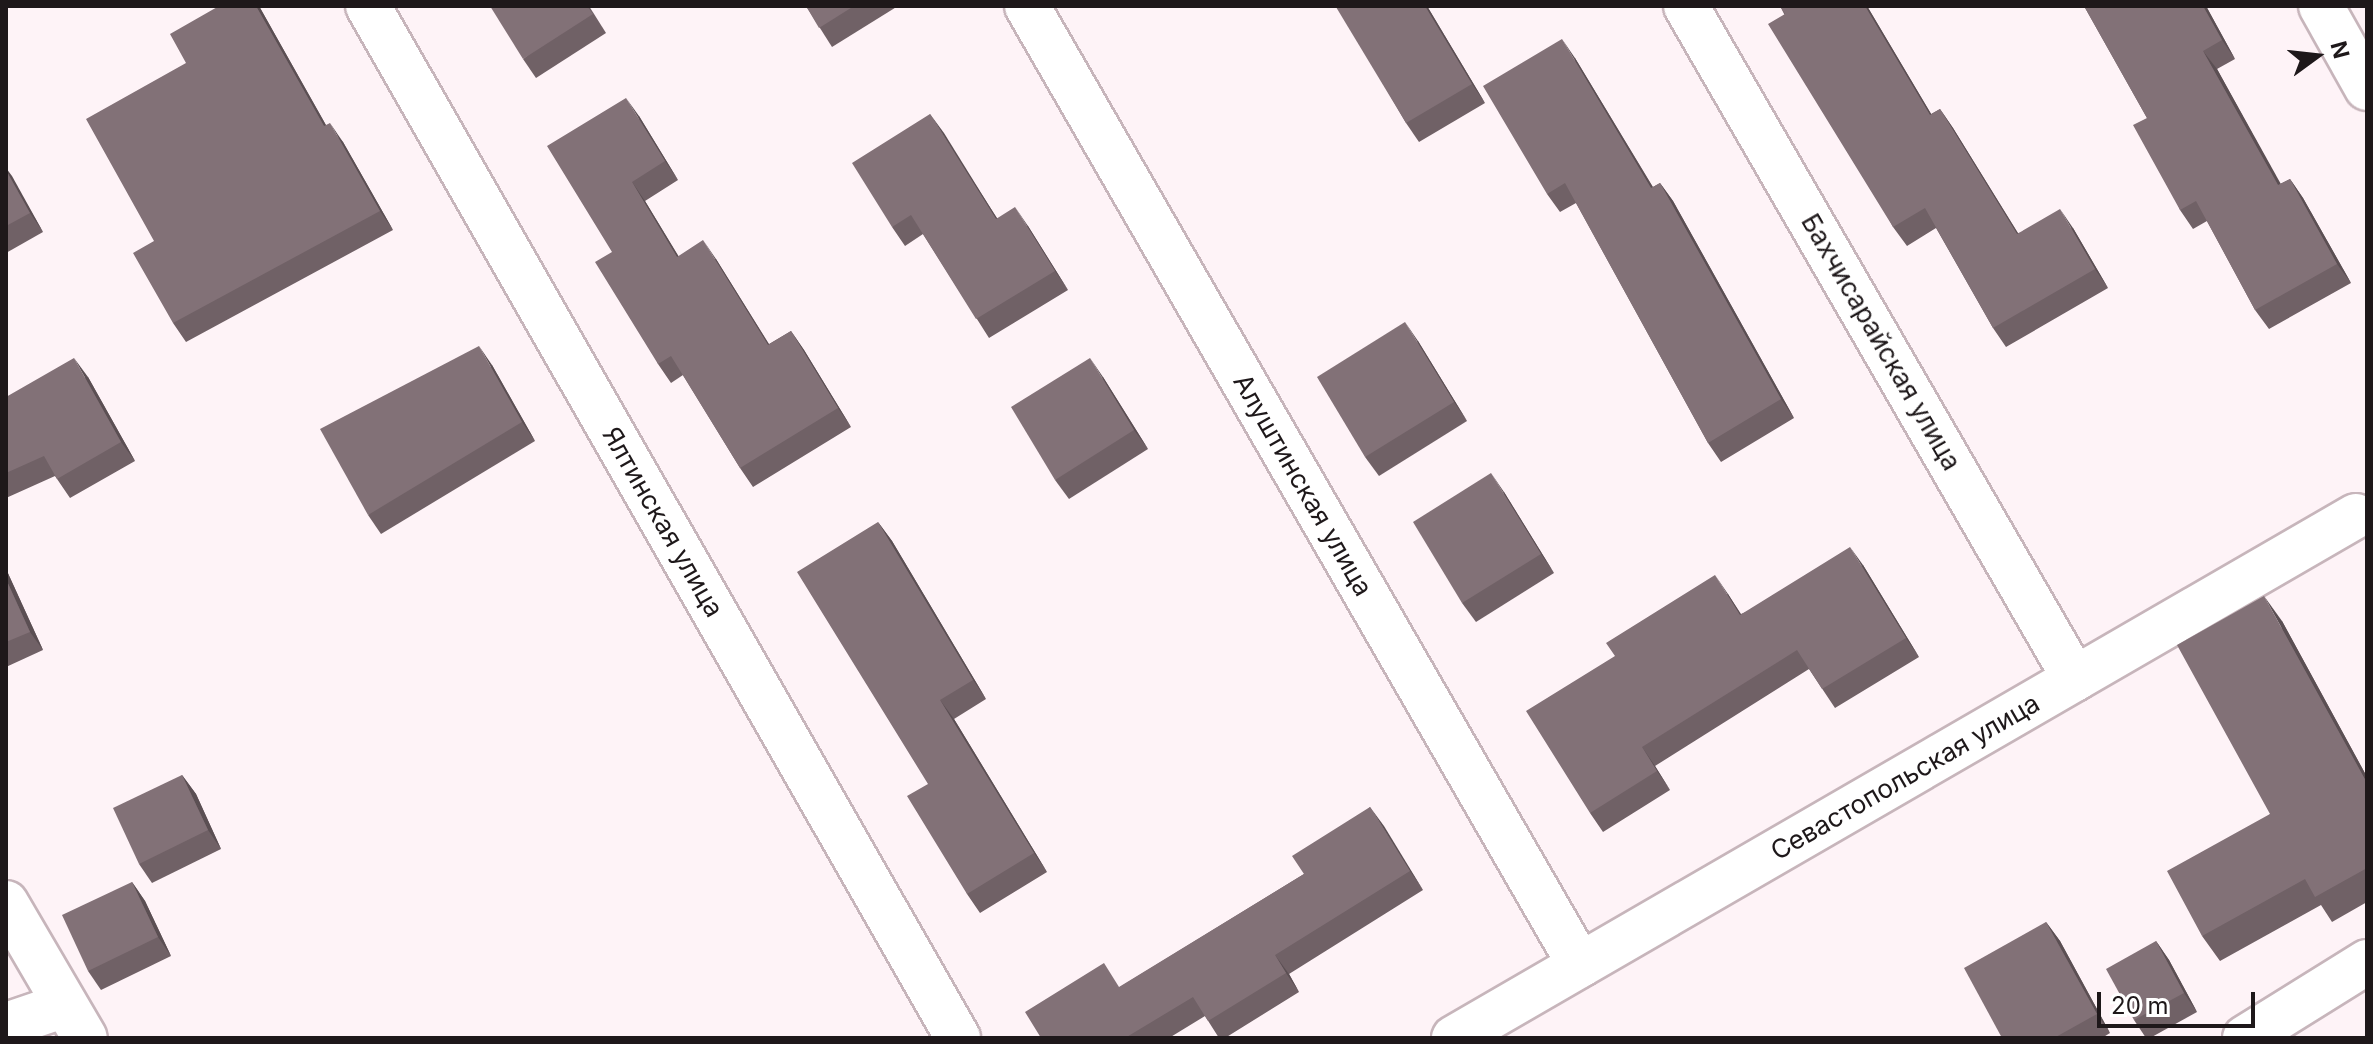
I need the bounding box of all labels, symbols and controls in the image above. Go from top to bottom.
north arrow [2277,16,2357,96]
text: N [2325,38,2355,61]
street label: Бахчисарайская улица [1795,208,1967,476]
street label: Алуштинская улица [1227,369,1379,601]
street label: Ялтинская улица [596,421,730,623]
street label: Севастопольская улица [1765,687,2045,867]
scale bar [2101,976,2259,1026]
text: 20 m [2111,991,2169,1020]

